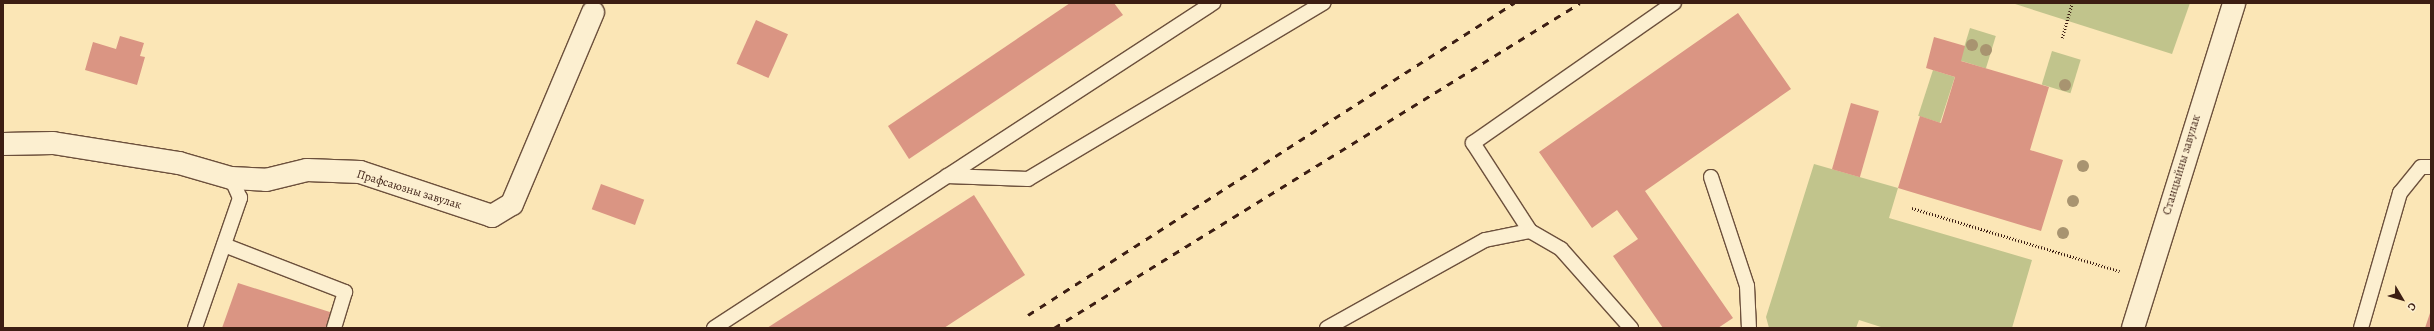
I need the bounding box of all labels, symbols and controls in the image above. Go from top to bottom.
street label: Станцыйны завулак [2160,113,2204,217]
street label: Прафсаюзны завулак [355,167,463,213]
north arrow [2382,279,2422,319]
text: С [2404,299,2420,314]

